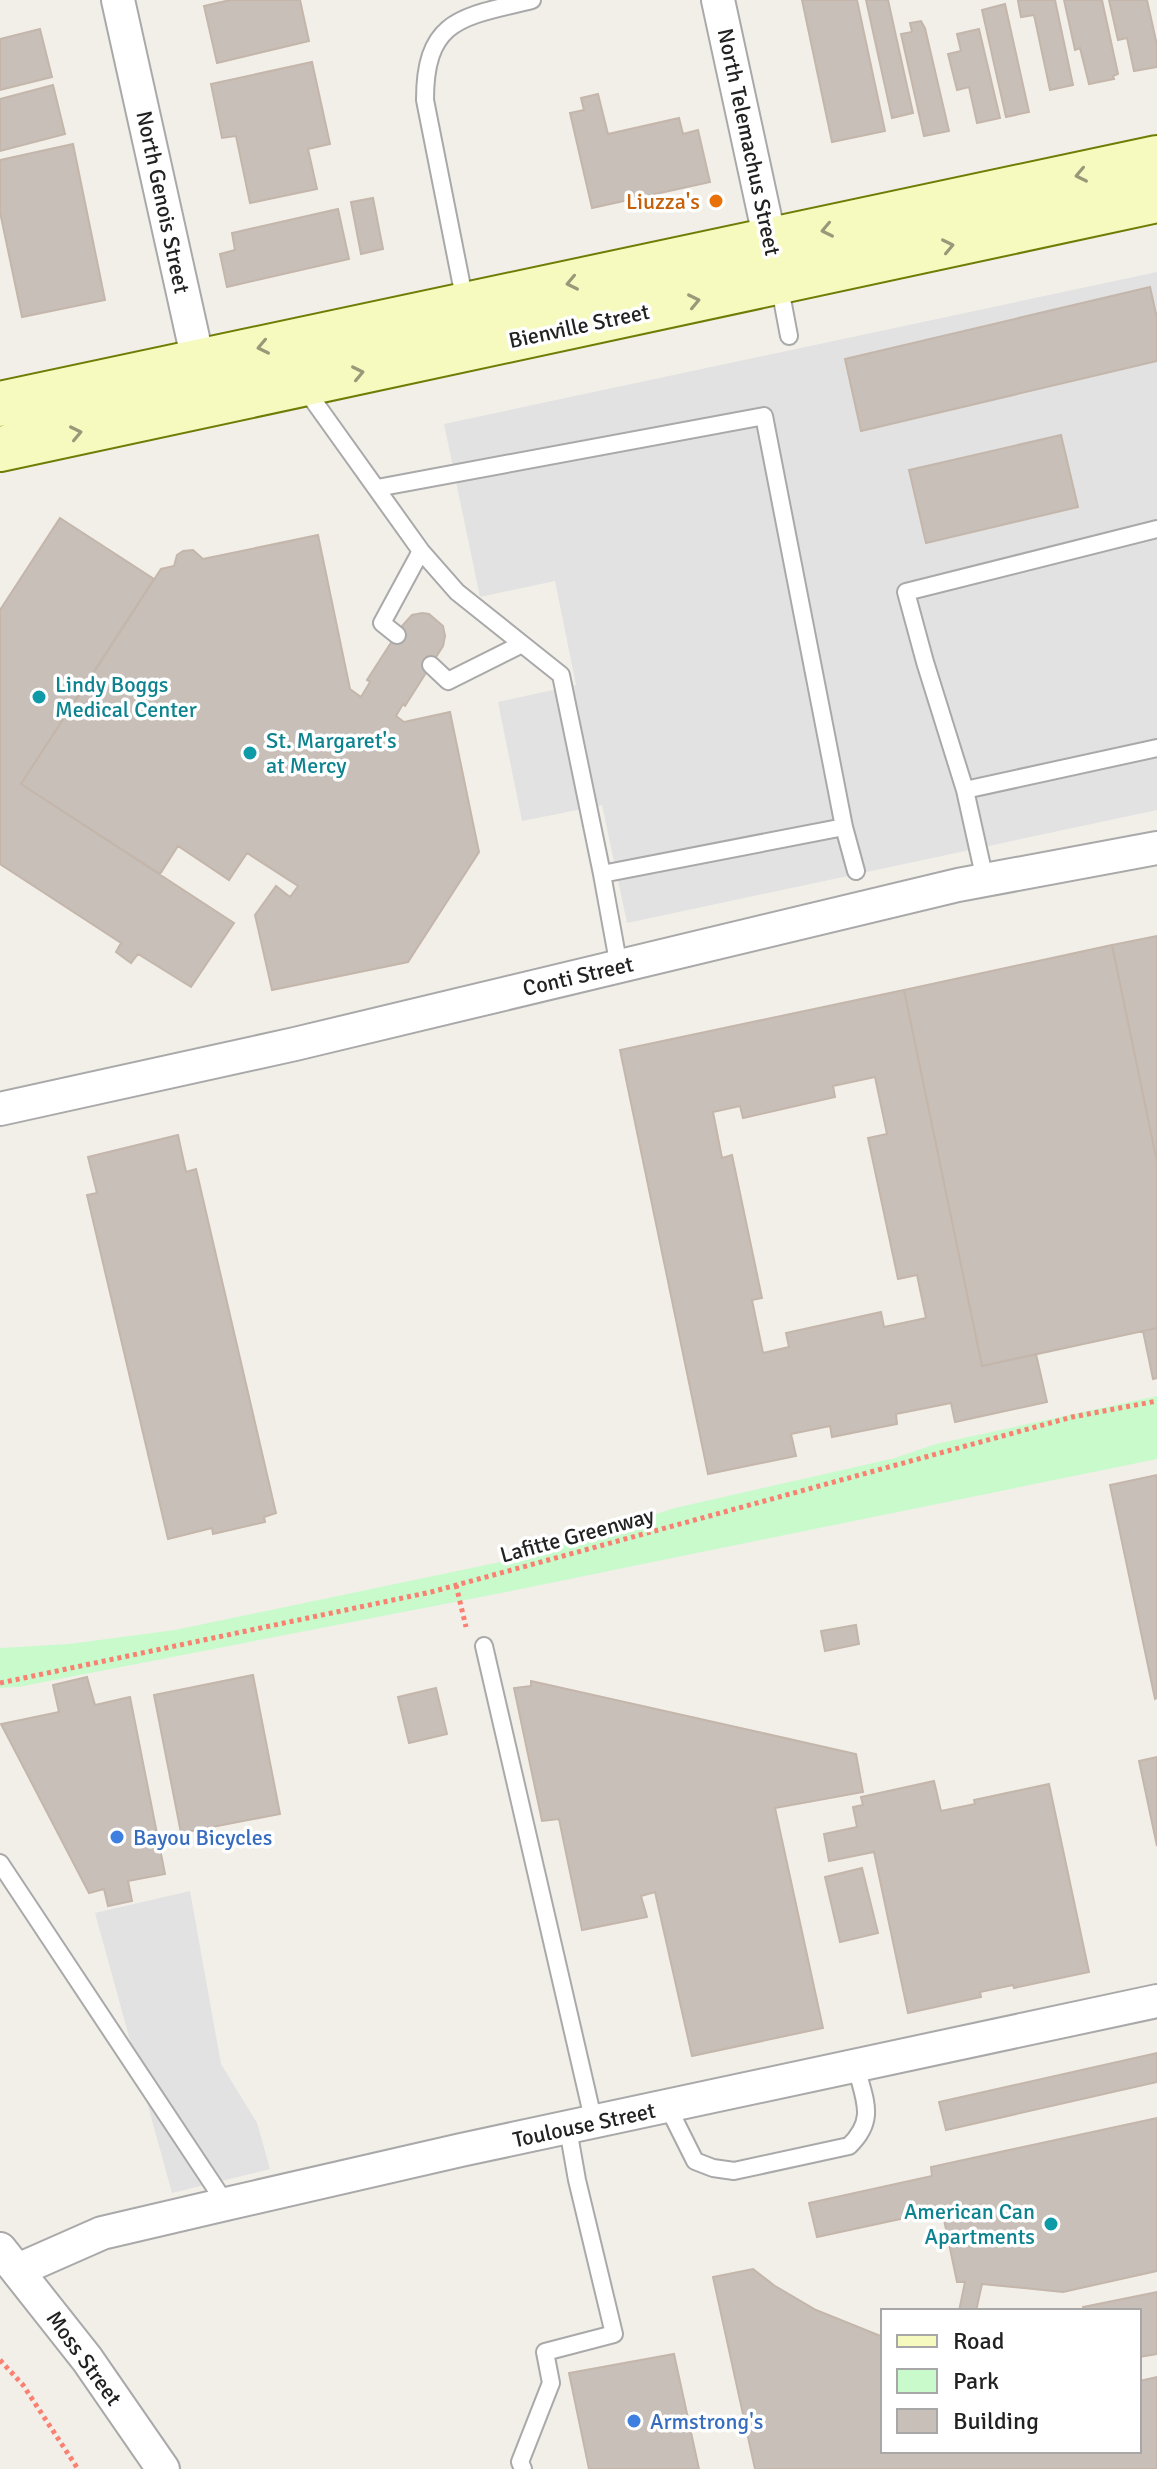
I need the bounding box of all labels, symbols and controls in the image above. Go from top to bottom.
street label: North Telemachus Street [712,26,786,258]
street label: North Genois Street [130,108,196,296]
one-way arrow [1074,166,1088,183]
place label: Liuzza's [626,188,700,215]
marker: Liuzza's [707,192,725,210]
one-way arrow [820,221,834,238]
one-way arrow [941,238,955,255]
one-way arrow [566,274,579,291]
one-way arrow [687,293,701,310]
street label: Bienville Street [506,298,652,354]
one-way arrow [256,338,269,355]
one-way arrow [351,365,364,382]
one-way arrow [69,425,83,442]
place label: Lindy Boggs Medical Center [55,671,197,723]
marker: Lindy Boggs Medical Center [30,688,48,706]
place label: St. Margaret's at Mercy [266,727,397,779]
marker: St. Margaret's at Mercy [241,744,259,762]
street label: Conti Street [520,950,636,1002]
street label: Lafitte Greenway [497,1501,658,1569]
place label: Bayou Bicycles [133,1824,272,1851]
marker: Bayou Bicycles [108,1828,126,1846]
street label: Toulouse Street [510,2097,658,2153]
place label: American Can Apartments [904,2198,1035,2250]
marker: American Can Apartments [1042,2215,1060,2233]
street label: Moss Street [41,2305,128,2411]
legend [881,2309,1141,2453]
text: Road [953,2326,1004,2356]
text: Park [953,2366,999,2396]
text: Building [953,2406,1039,2436]
place label: Armstrong's [650,2408,763,2435]
marker: Armstrong's [625,2412,643,2430]

